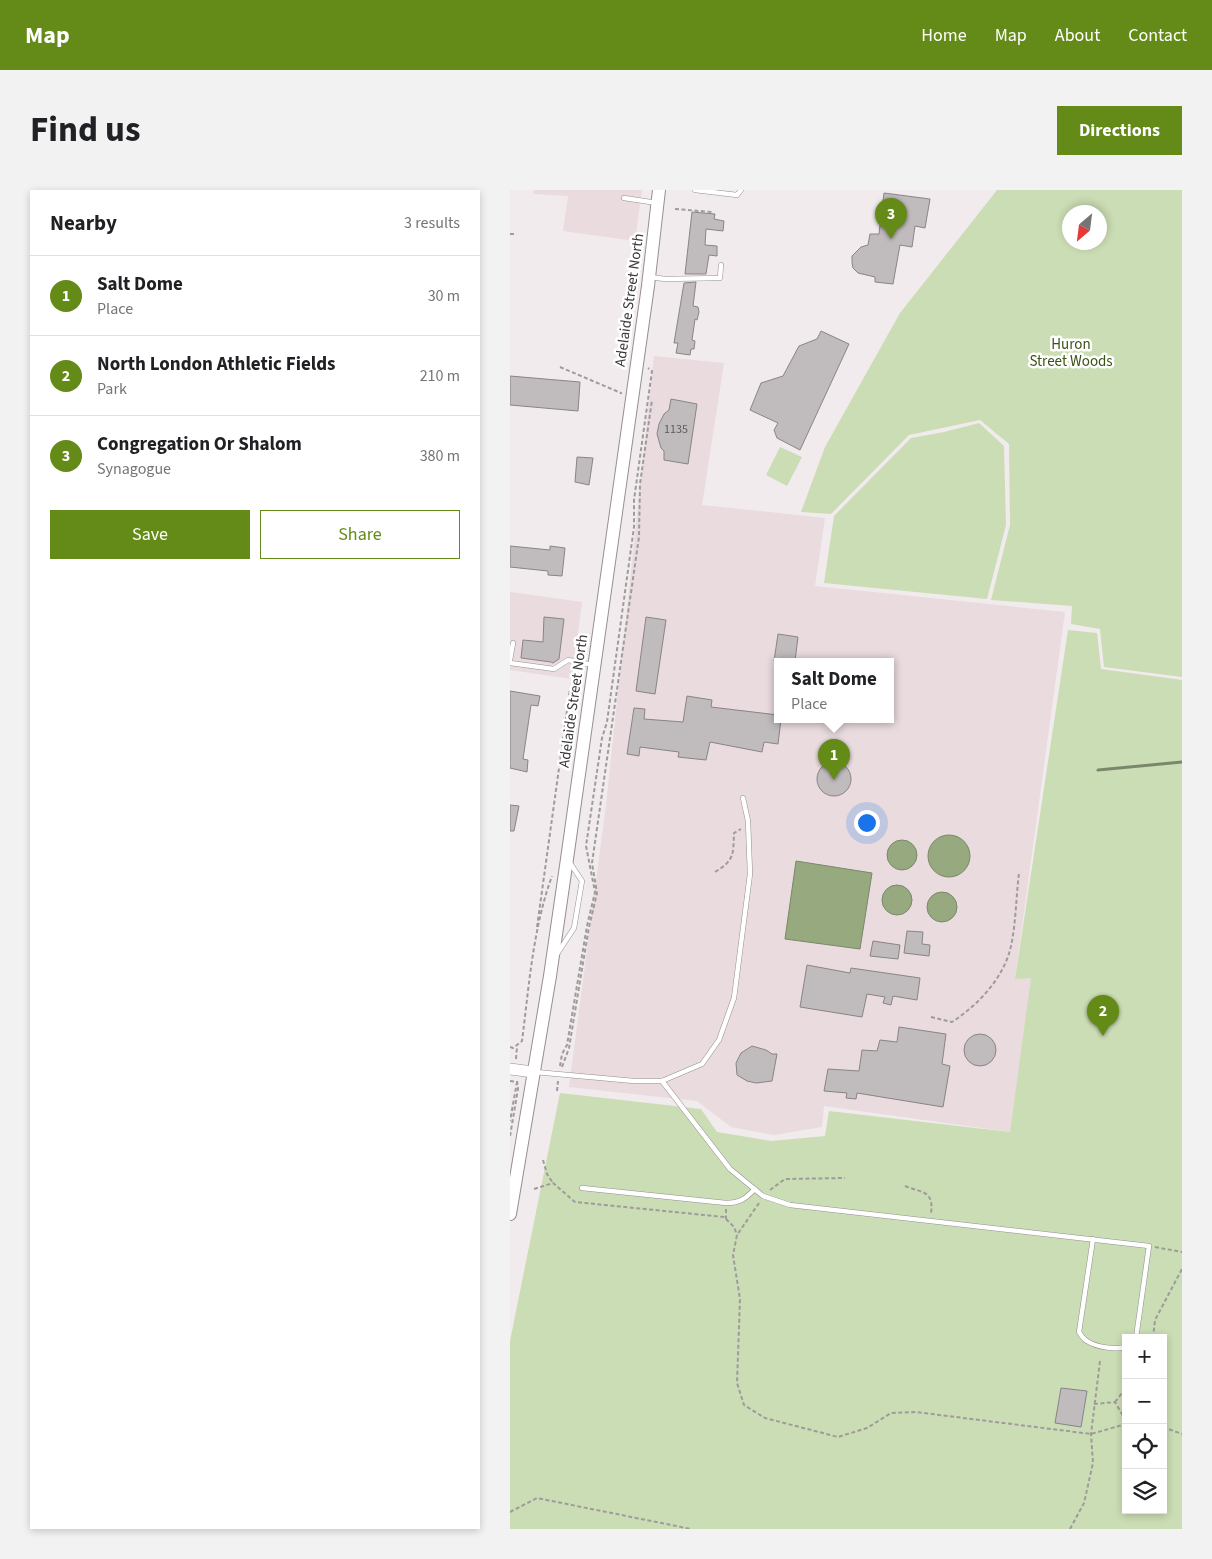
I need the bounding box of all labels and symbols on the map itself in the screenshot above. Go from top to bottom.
pin: 3 [875,198,907,239]
north arrow [1062,205,1107,250]
street label: Adelaide Street North [610,232,649,368]
park label: Huron Street Woods [1029,334,1113,372]
house number: 1135 [664,421,688,438]
street label: Adelaide Street North [554,633,593,769]
pin: 1 [818,739,850,780]
your location [854,810,880,836]
pin: 2 [1087,995,1119,1036]

